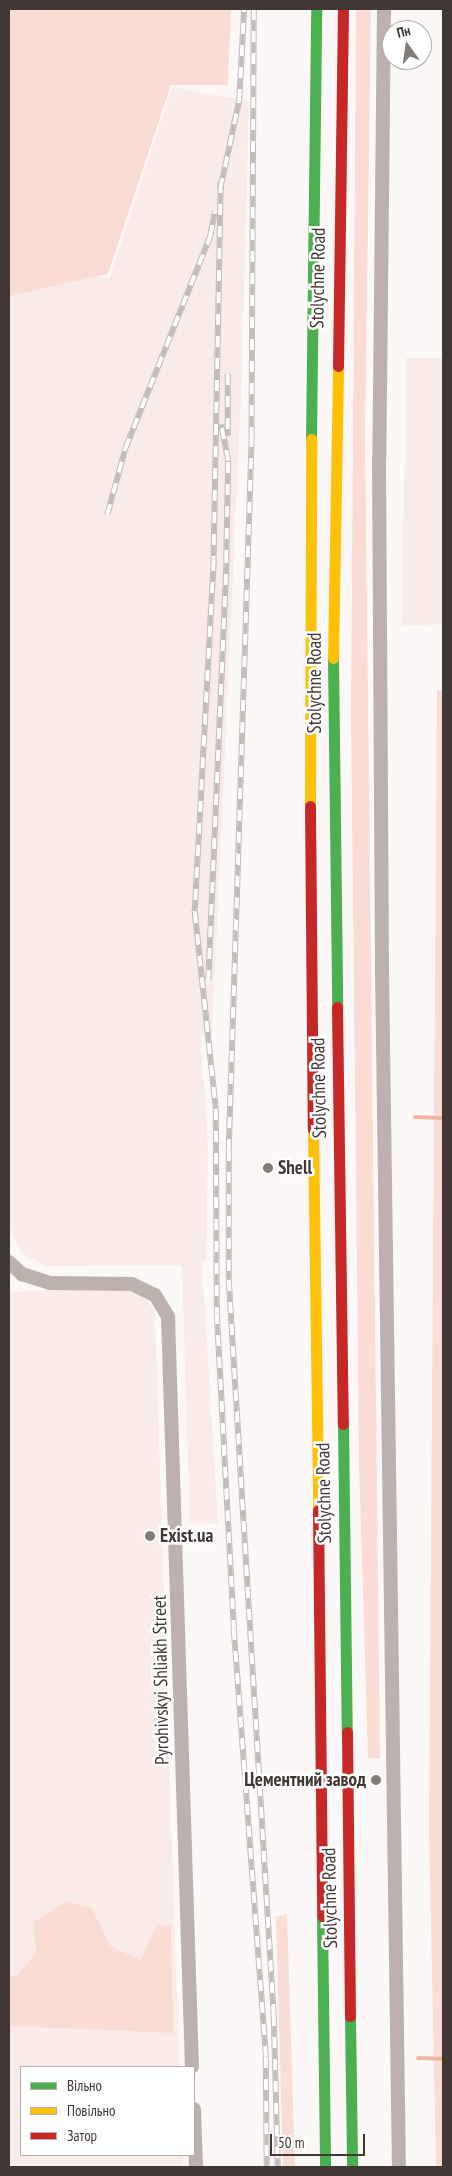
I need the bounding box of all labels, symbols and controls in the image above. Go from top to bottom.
north arrow [382,20,432,70]
text: Пн [395,21,412,42]
street label: Stolychne Road [306,227,330,329]
street label: Stolychne Road [304,633,326,733]
street label: Stolychne Road [307,1037,331,1139]
place label: Shell [278,1157,312,1179]
marker: Shell [262,1162,274,1174]
street label: Stolychne Road [312,1442,336,1544]
place label: Exist.ua [160,1525,213,1547]
marker: Exist.ua [144,1530,156,1542]
street label: Pyrohivskyi Shliakh Street [148,1595,174,1765]
place label: Цементний завод [244,1769,366,1791]
marker: Цементний завод [370,1774,382,1786]
street label: Stolychne Road [318,1847,342,1949]
legend [20,2066,195,2156]
text: Вільно [67,2076,102,2095]
text: Повільно [67,2101,115,2120]
scale bar [272,2124,367,2156]
text: Затор [67,2126,97,2145]
text: 50 m [278,2133,304,2152]

